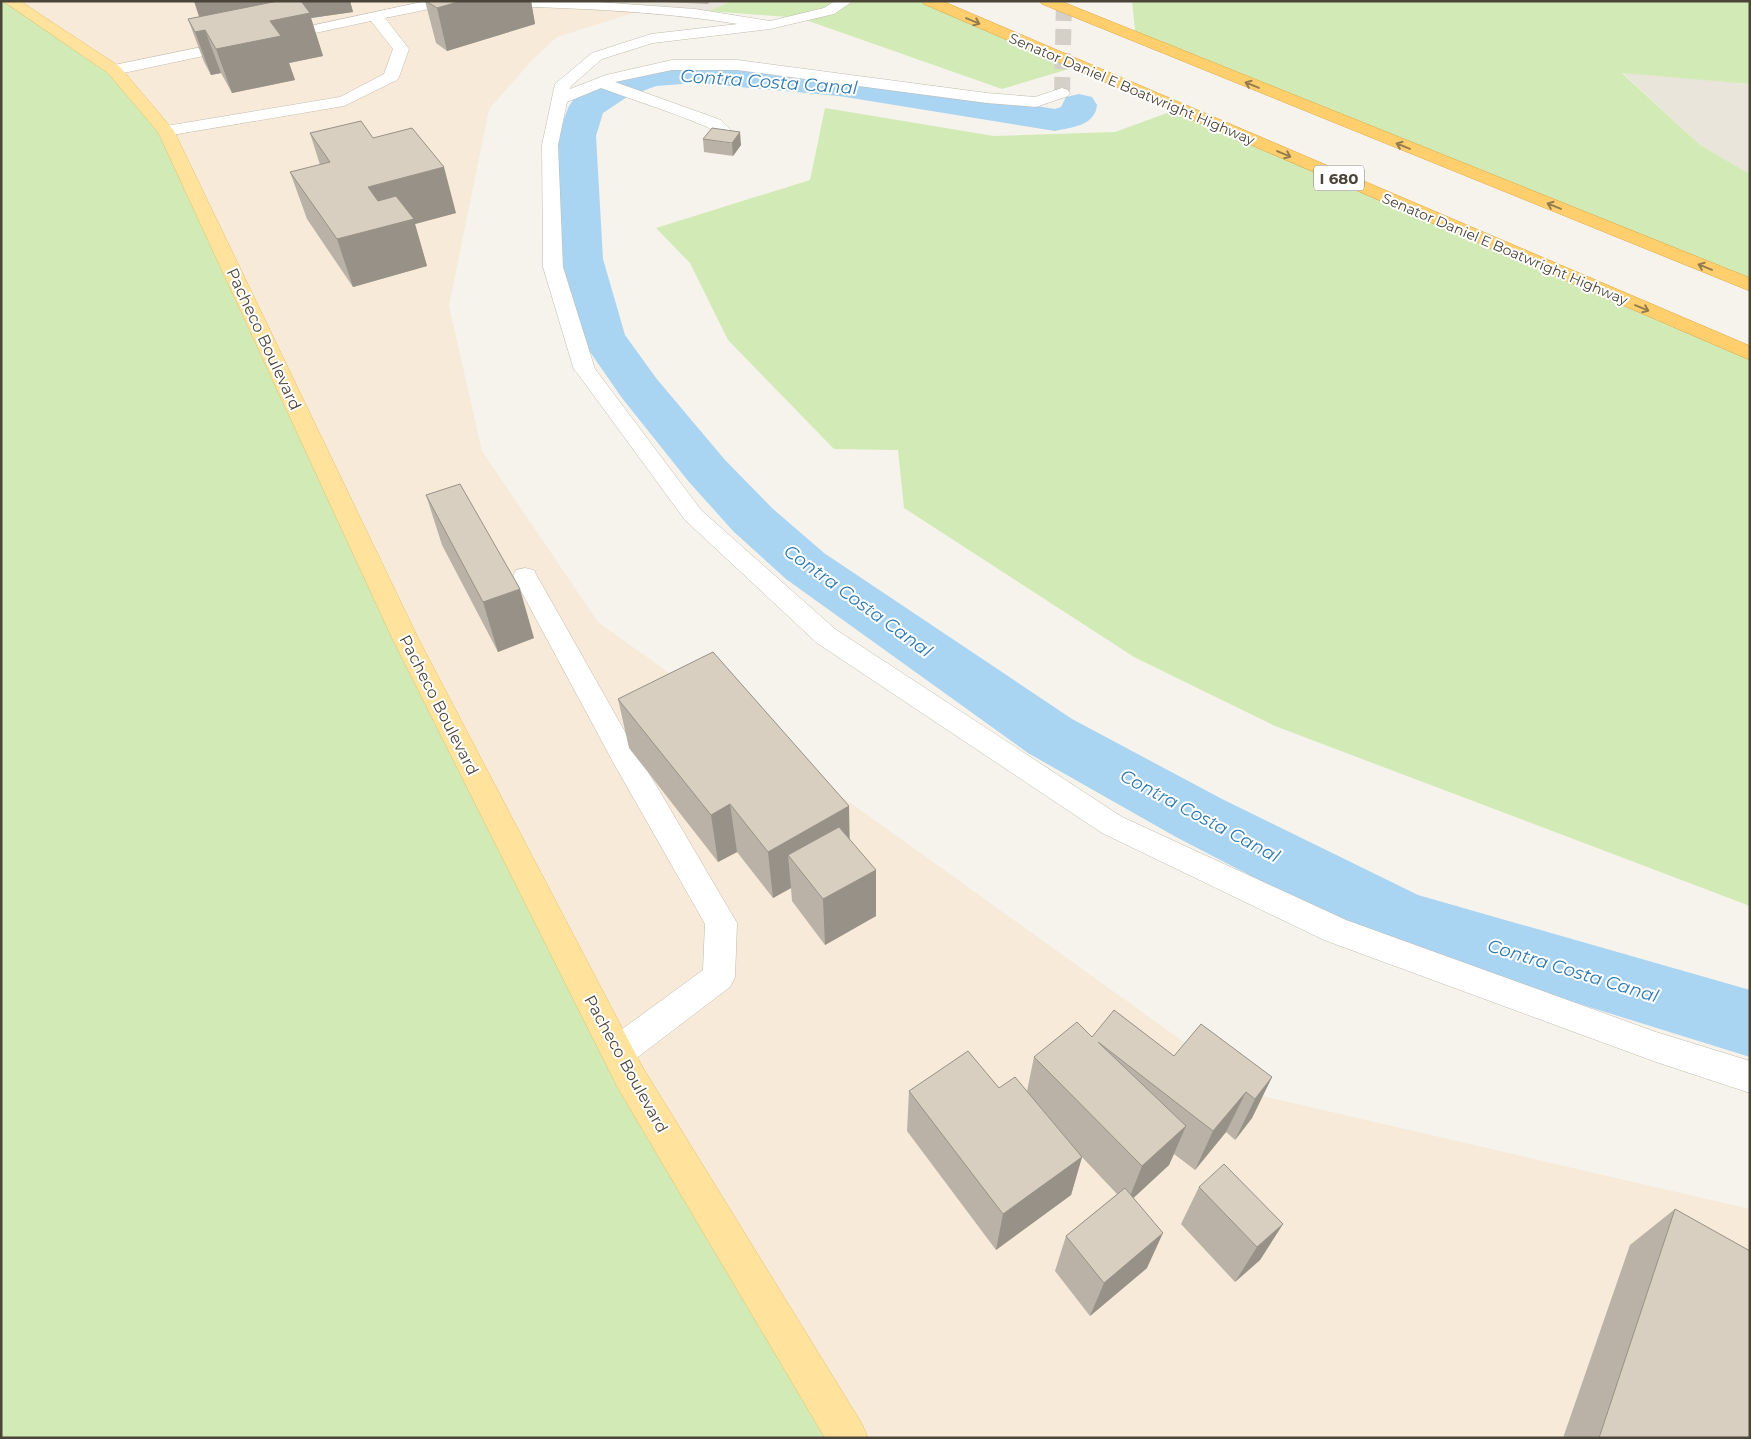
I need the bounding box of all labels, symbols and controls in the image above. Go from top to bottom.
one-way arrow [966,17,981,26]
street label: Senator Daniel E Boatwright Highway [1007,29,1258,149]
water label: Contra Costa Canal [680,65,859,99]
one-way arrow [1245,80,1260,89]
one-way arrow [1396,140,1411,150]
one-way arrow [1275,150,1291,159]
road number: I 680 [1314,166,1364,190]
street label: Senator Daniel E Boatwright Highway [1380,189,1631,309]
one-way arrow [1547,201,1562,210]
one-way arrow [1697,261,1712,270]
street label: Pacheco Boulevard [223,265,305,413]
one-way arrow [1634,304,1649,313]
water label: Contra Costa Canal [780,540,936,662]
street label: Pacheco Boulevard [395,632,483,778]
water label: Contra Costa Canal [1116,765,1284,867]
water label: Contra Costa Canal [1485,935,1661,1008]
street label: Pacheco Boulevard [580,992,672,1136]

